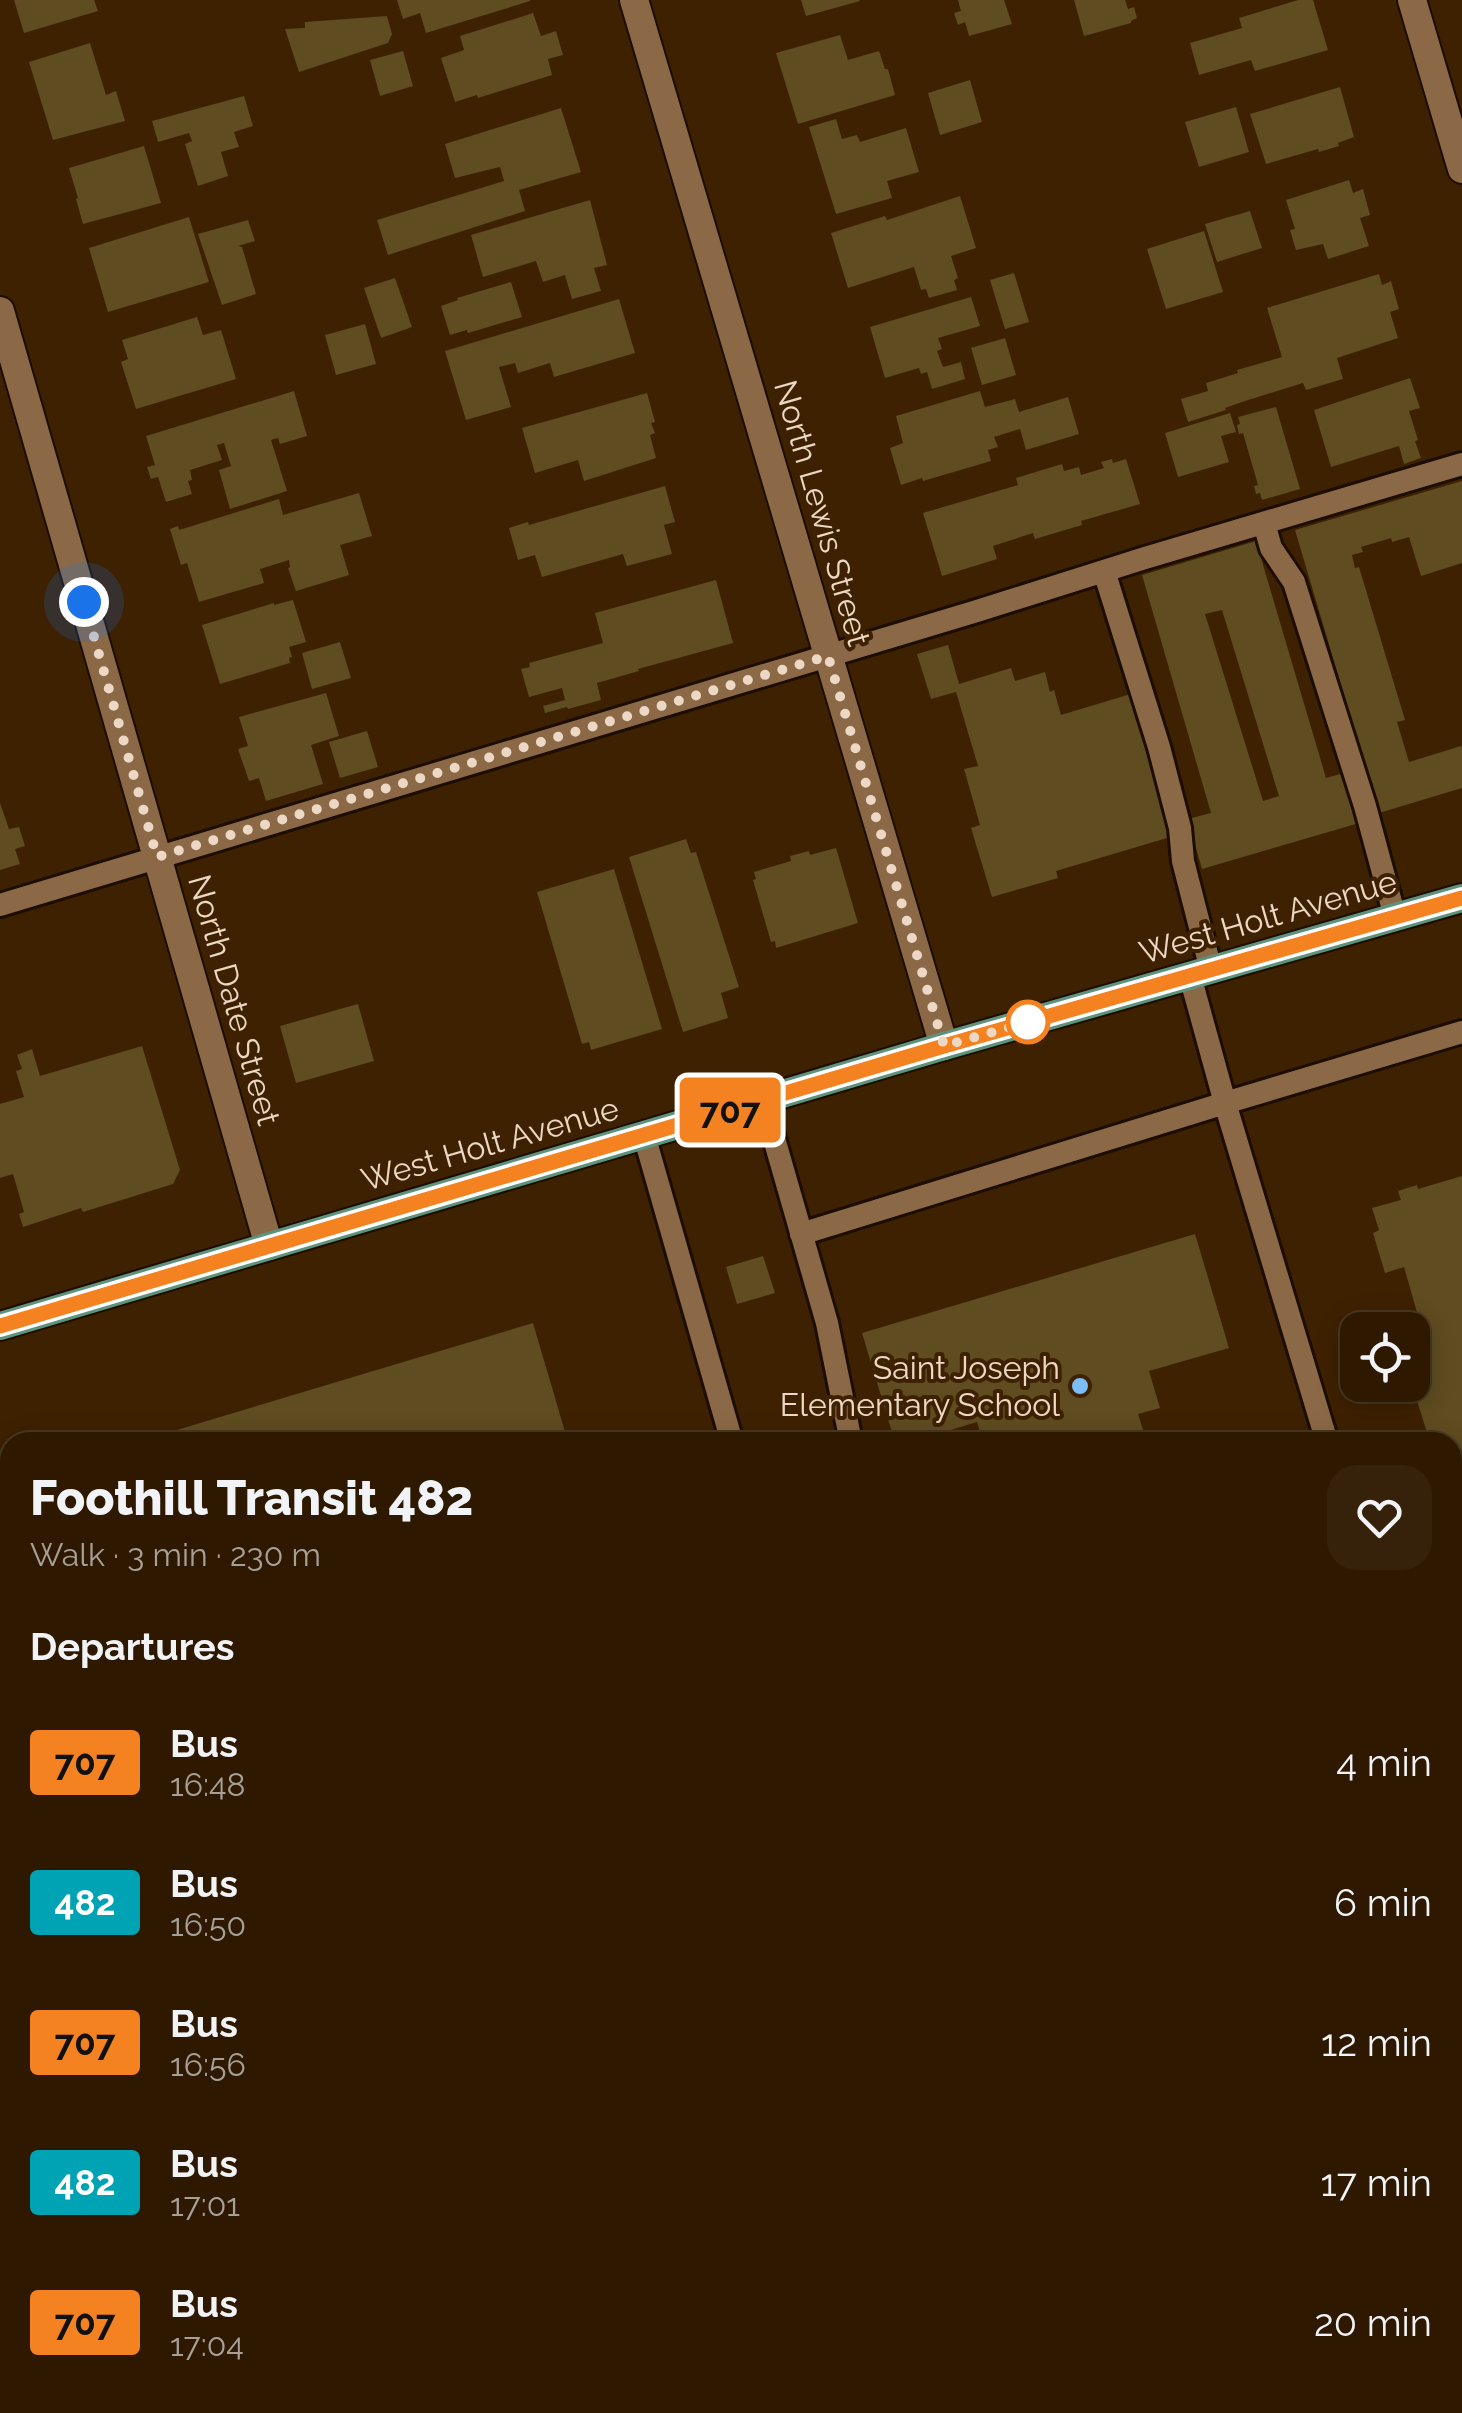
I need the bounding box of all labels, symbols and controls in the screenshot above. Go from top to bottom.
street label: North Lewis Street [767,376,878,650]
your location [59,577,109,627]
street label: West Holt Avenue [1135,862,1401,971]
street label: North Date Street [181,871,288,1129]
unlabelled marker [1007,1001,1049,1043]
line badge: 707 [672,1078,788,1142]
street label: West Holt Avenue [357,1089,623,1198]
text: 707 [700,1090,760,1131]
map controls [1340,1312,1430,1402]
button: locate [1340,1312,1430,1402]
place label: Saint Joseph Elementary School [780,1349,1060,1423]
marker: Saint Joseph Elementary School [1069,1375,1091,1397]
button: heart [1327,1465,1432,1570]
text: Foothill Transit 482 [30,1470,473,1526]
text: Walk · 3 min · 230 m [30,1536,321,1573]
text: Departures [30,1624,235,1669]
text: Bus [170,1721,238,1766]
text: 4 min [1336,1740,1432,1785]
text: 707 [55,1742,115,1783]
text: 16:48 [170,1766,245,1803]
text: Bus [170,1861,238,1906]
text: 6 min [1334,1880,1432,1925]
text: 482 [55,1882,115,1923]
text: 16:50 [170,1906,246,1943]
text: Bus [170,2001,238,2046]
text: 12 min [1321,2020,1432,2065]
text: 707 [55,2022,115,2063]
text: 16:56 [170,2046,246,2083]
text: Bus [170,2141,238,2186]
text: 17 min [1321,2160,1432,2205]
text: 482 [55,2162,115,2203]
text: 17:01 [170,2186,240,2223]
text: Bus [170,2281,238,2326]
text: 20 min [1314,2300,1432,2345]
text: 707 [55,2302,115,2343]
text: 17:04 [170,2326,244,2363]

